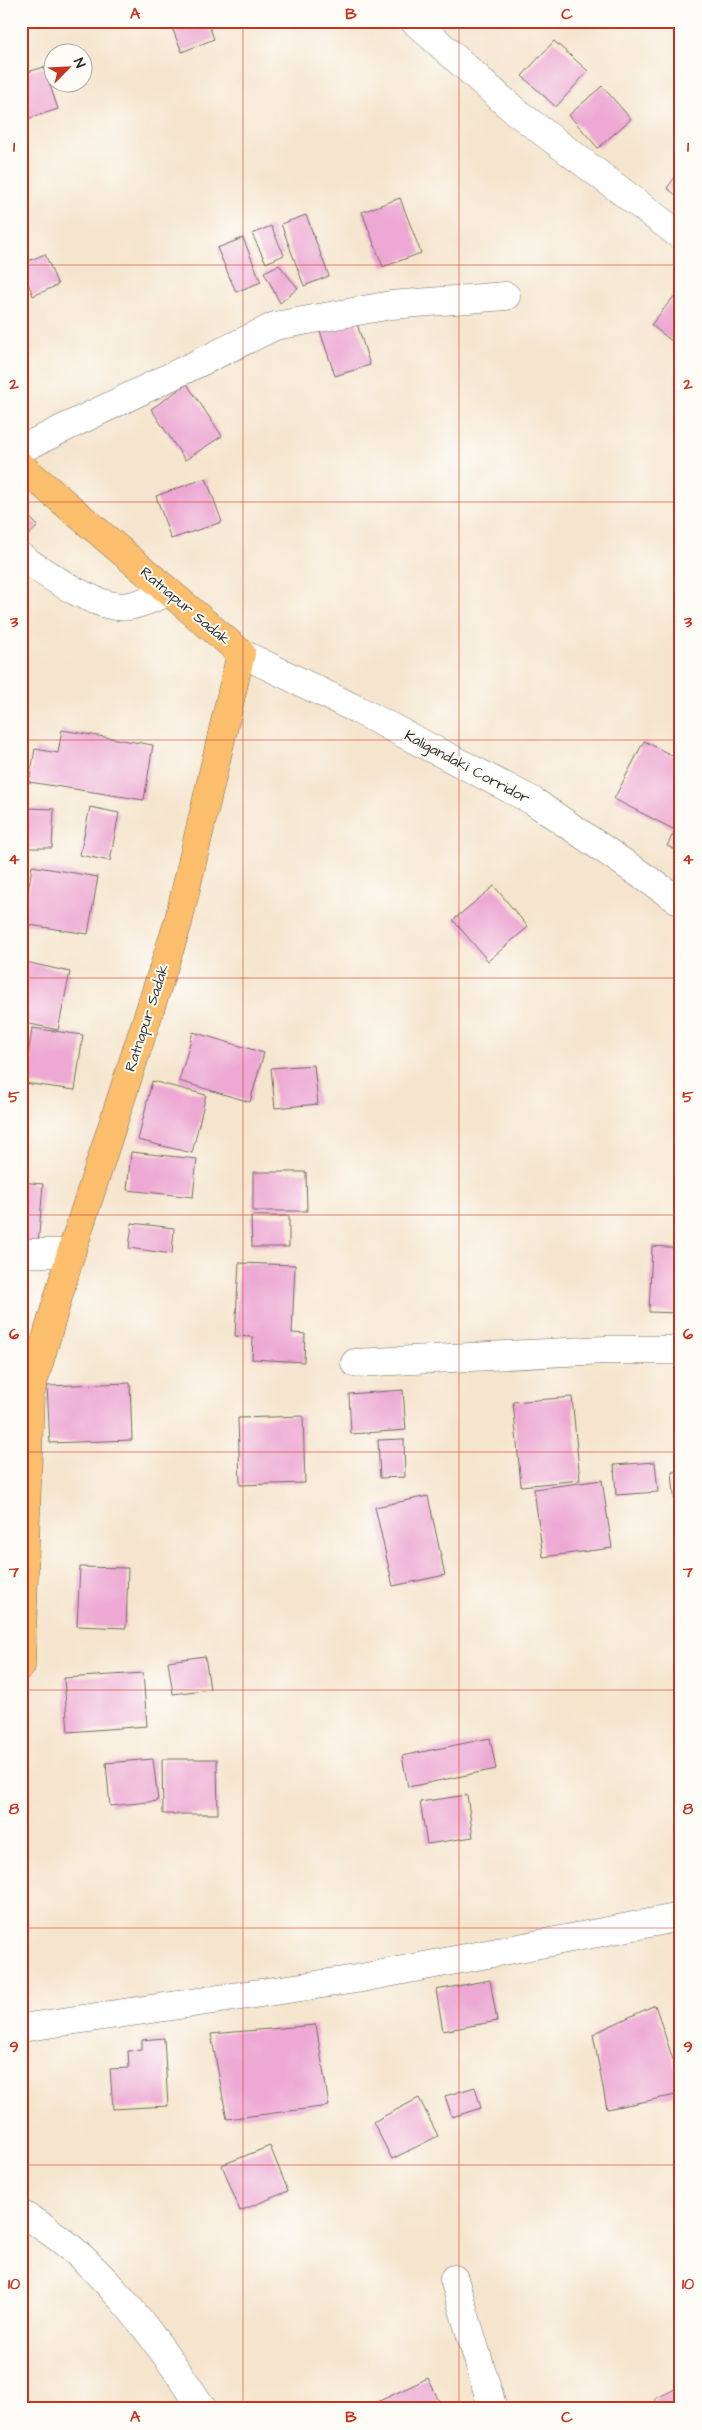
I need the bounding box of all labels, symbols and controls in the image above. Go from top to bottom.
text: A [130,3,141,25]
text: B [345,3,357,25]
text: C [561,3,573,25]
north arrow [42,42,92,92]
text: N [68,55,90,71]
text: 1 [13,136,16,158]
text: 1 [687,136,690,158]
text: 2 [8,373,19,395]
text: 2 [682,373,693,395]
street label: Ratnapur Sadak [136,562,234,650]
text: 3 [9,611,19,633]
text: 3 [683,611,693,633]
street label: Kaligandaki Corridor [400,725,533,810]
text: 4 [9,848,20,870]
text: 4 [683,848,694,870]
street label: Ratnapur Sadak [120,962,174,1074]
text: 5 [8,1086,20,1108]
text: 5 [682,1086,694,1108]
text: 6 [9,1323,19,1345]
text: 6 [683,1323,693,1345]
text: 7 [8,1561,19,1583]
text: 7 [682,1561,693,1583]
text: 8 [9,1798,20,1820]
text: 8 [683,1798,694,1820]
text: 9 [9,2036,19,2058]
text: 9 [683,2036,693,2058]
text: 10 [8,2273,20,2295]
text: 10 [682,2273,694,2295]
text: A [130,2406,141,2428]
text: B [345,2406,357,2428]
text: C [561,2406,573,2428]

